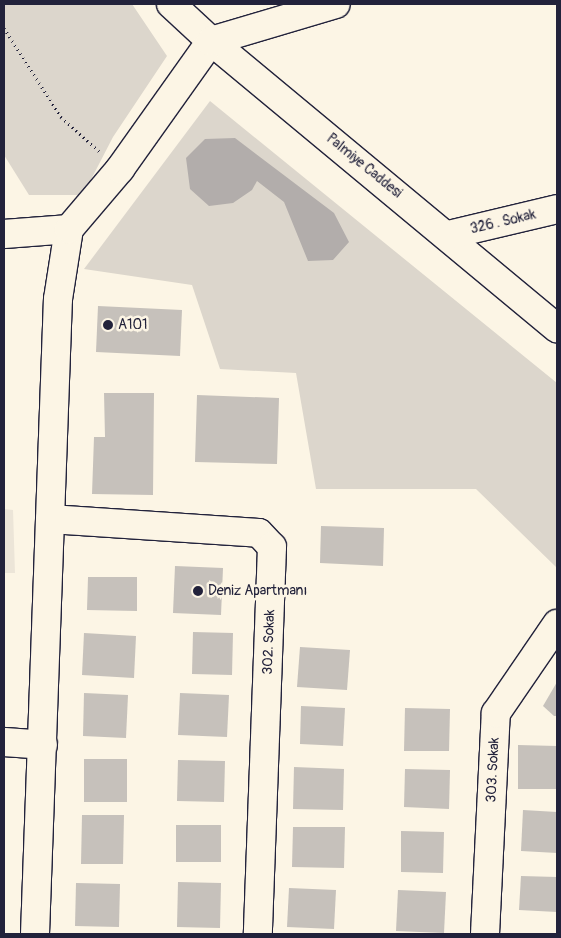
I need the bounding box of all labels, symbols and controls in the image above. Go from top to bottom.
street label: Palmiye Caddesi [323,130,405,202]
street label: 326 . Sokak [469,206,537,238]
place label: A101 [118,317,148,333]
marker: A101 [102,319,114,331]
place label: Deniz Apartmanı [208,583,307,599]
marker: Deniz Apartmanı [192,585,204,597]
street label: 302. Sokak [259,609,279,675]
street label: 303. Sokak [483,737,503,803]

